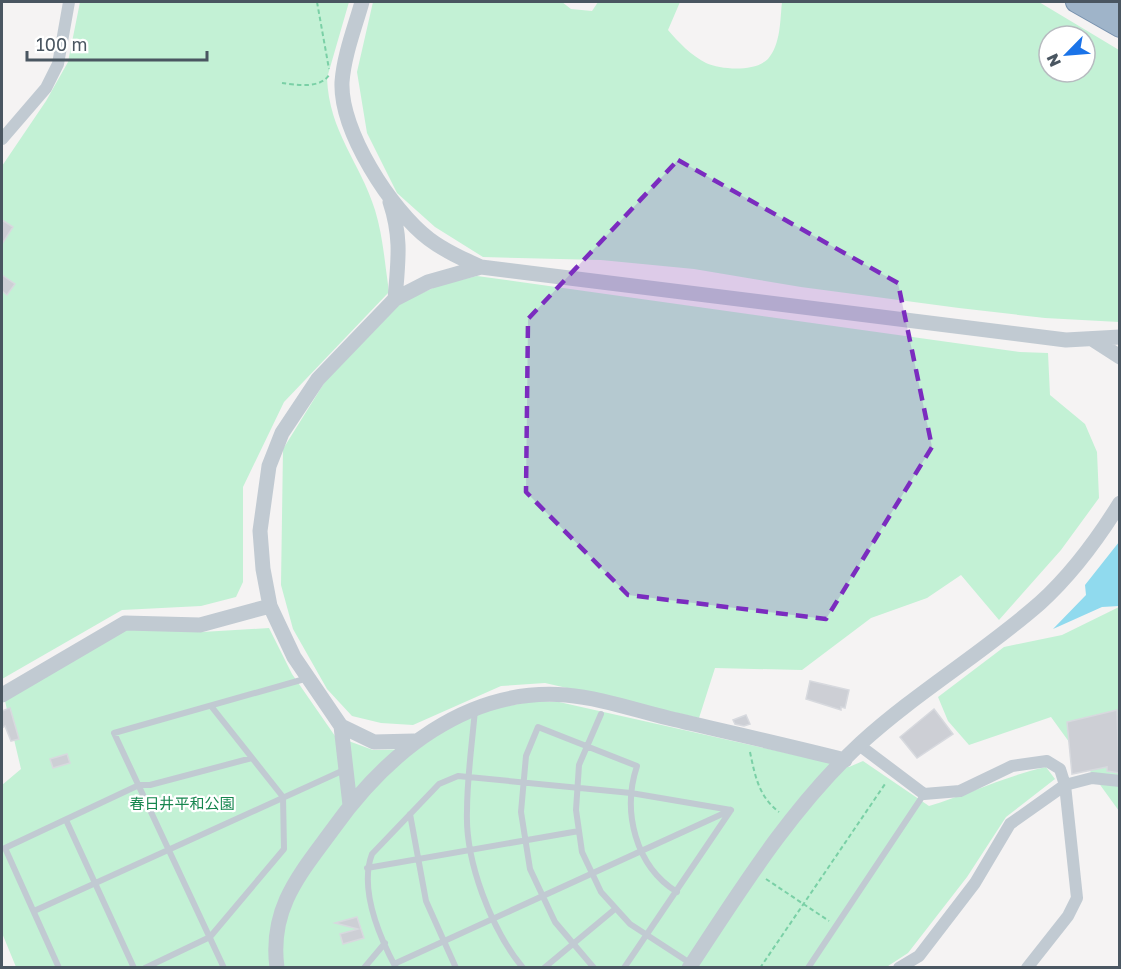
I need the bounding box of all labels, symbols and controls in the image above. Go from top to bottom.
scale bar [27,24,207,62]
north arrow [1037,24,1097,84]
text: 100 m [36,33,87,55]
text: N [1042,51,1065,70]
park label: 春日井平和公園 [129,794,235,812]

